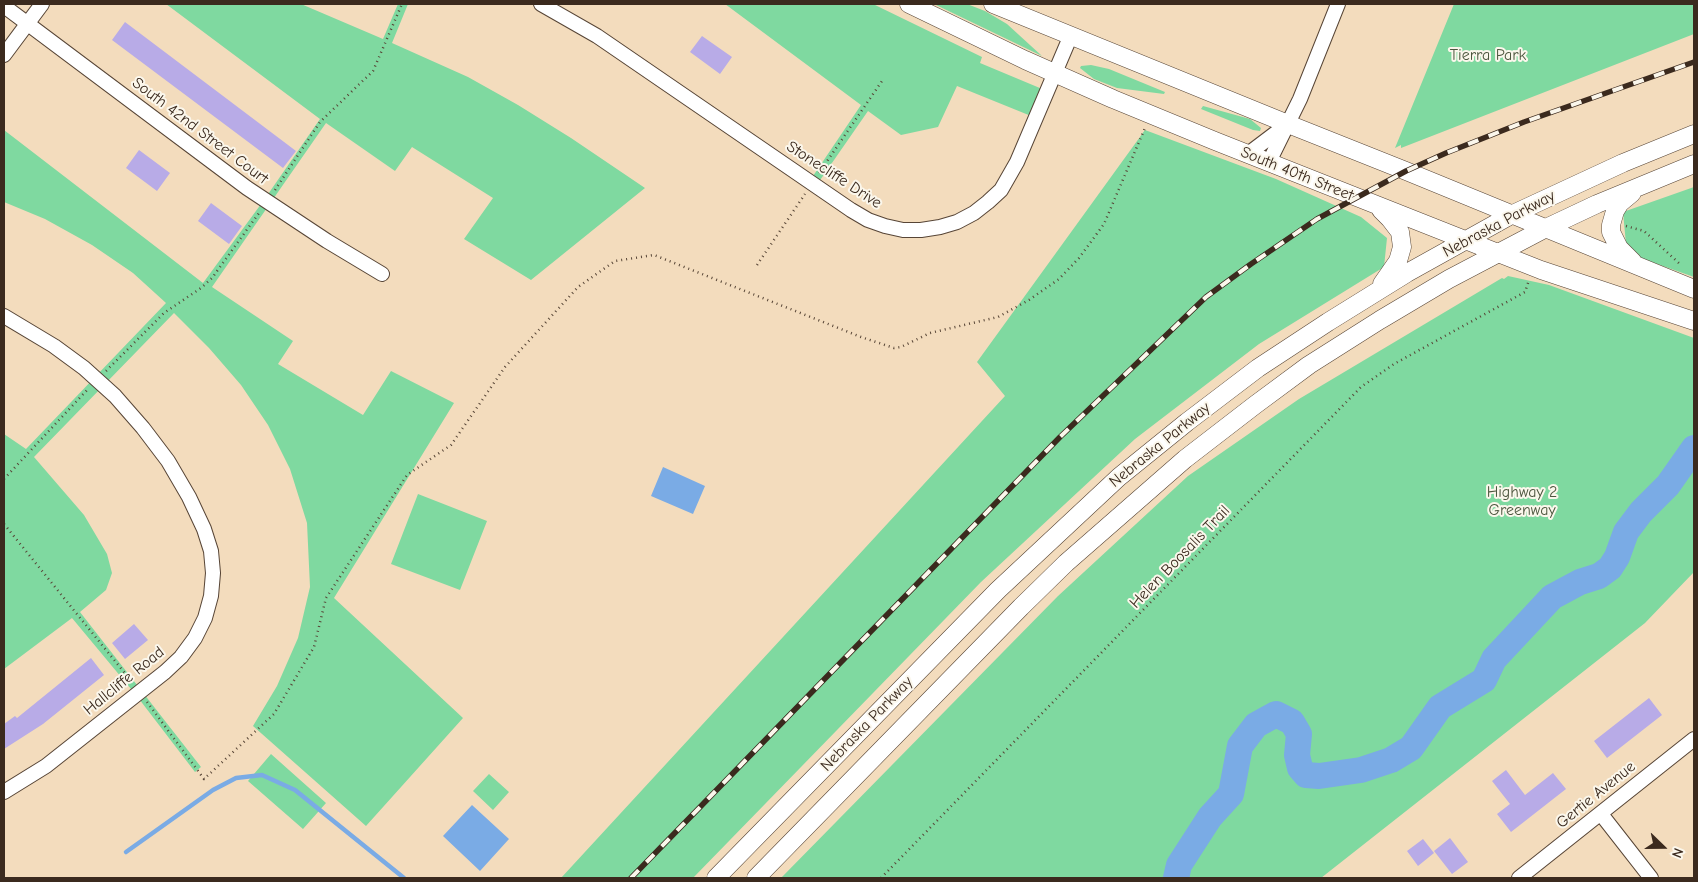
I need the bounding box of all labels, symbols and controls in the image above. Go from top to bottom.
park label: Tierra Park [1450,45,1526,65]
street label: South 42nd Street Court [128,74,272,188]
street label: Stonecliffe Drive [783,137,885,213]
street label: South 40th Street [1238,143,1356,205]
street label: Nebraska Parkway [1440,186,1558,262]
street label: Nebraska Parkway [1106,398,1214,492]
park label: Highway 2 Greenway [1487,482,1557,520]
street label: Helen Boosalis Trail [1126,501,1234,613]
street label: Hallcliffe Road [80,643,168,719]
street label: Nebraska Parkway [817,673,917,775]
street label: Gertie Avenue [1553,757,1639,833]
north arrow [1638,822,1688,872]
text: N [1668,845,1687,860]

